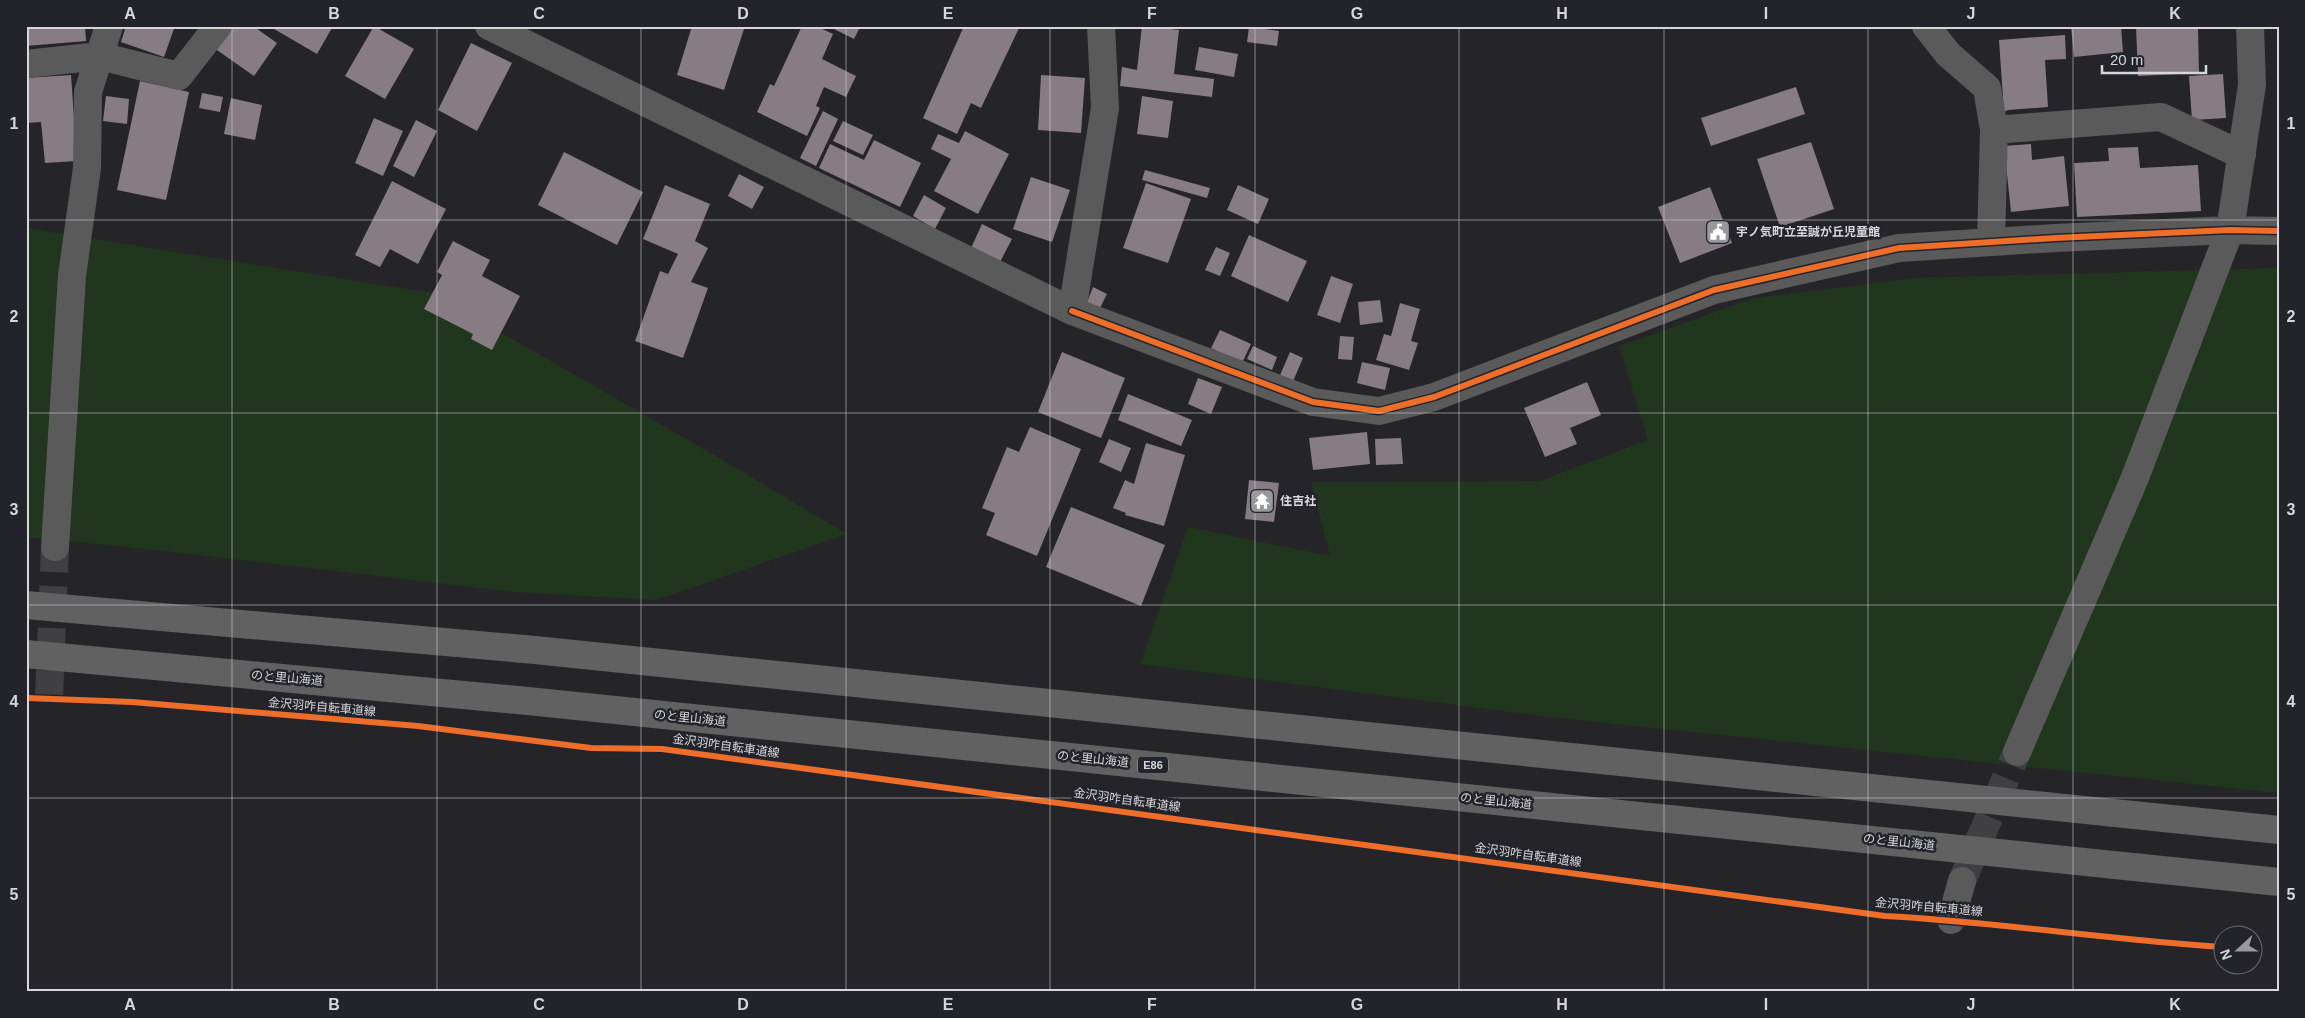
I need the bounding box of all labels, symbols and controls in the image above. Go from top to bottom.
text: A [124,5,136,22]
text: B [328,5,340,22]
text: C [533,5,545,22]
text: D [737,5,749,22]
text: E [943,5,954,22]
text: F [1147,5,1157,22]
text: G [1351,5,1363,22]
text: H [1556,5,1568,22]
text: I [1764,5,1768,22]
text: J [1967,5,1975,22]
text: K [2169,5,2181,22]
scale bar [2102,42,2206,74]
text: 20 m [2110,51,2143,68]
text: 1 [10,115,19,132]
text: 1 [2287,115,2296,132]
public building icon: 宇ノ気町立至誠が丘児童館 [1705,219,1731,245]
place label: 宇ノ気町立至誠が丘児童館 [1736,225,1880,239]
text: 2 [10,308,19,325]
text: 2 [2287,308,2296,325]
temple icon: 住吉社 [1249,488,1275,514]
place label: 住吉社 [1280,494,1316,508]
text: 3 [10,501,19,518]
text: 3 [2287,501,2296,518]
street label: のと里山海道 [251,668,323,688]
text: 4 [10,693,19,710]
text: 4 [2287,693,2296,710]
street label: 金沢羽咋自転車道線 [268,695,376,719]
street label: のと里山海道 [653,707,727,729]
street label: 金沢羽咋自転車道線 [672,732,780,760]
street label: のと里山海道 [1056,748,1130,770]
road number: E86 [1138,756,1168,774]
street label: 金沢羽咋自転車道線 [1073,786,1181,814]
street label: のと里山海道 [1459,790,1533,812]
street label: のと里山海道 [1862,831,1936,853]
street label: 金沢羽咋自転車道線 [1474,841,1582,869]
text: 5 [10,886,19,903]
text: 5 [2287,886,2296,903]
street label: 金沢羽咋自転車道線 [1875,895,1983,919]
north arrow [2212,926,2262,976]
text: N [2217,947,2235,962]
text: A [124,996,136,1013]
text: B [328,996,340,1013]
text: C [533,996,545,1013]
text: D [737,996,749,1013]
text: E [943,996,954,1013]
text: F [1147,996,1157,1013]
text: G [1351,996,1363,1013]
text: H [1556,996,1568,1013]
text: I [1764,996,1768,1013]
text: J [1967,996,1975,1013]
text: K [2169,996,2181,1013]

